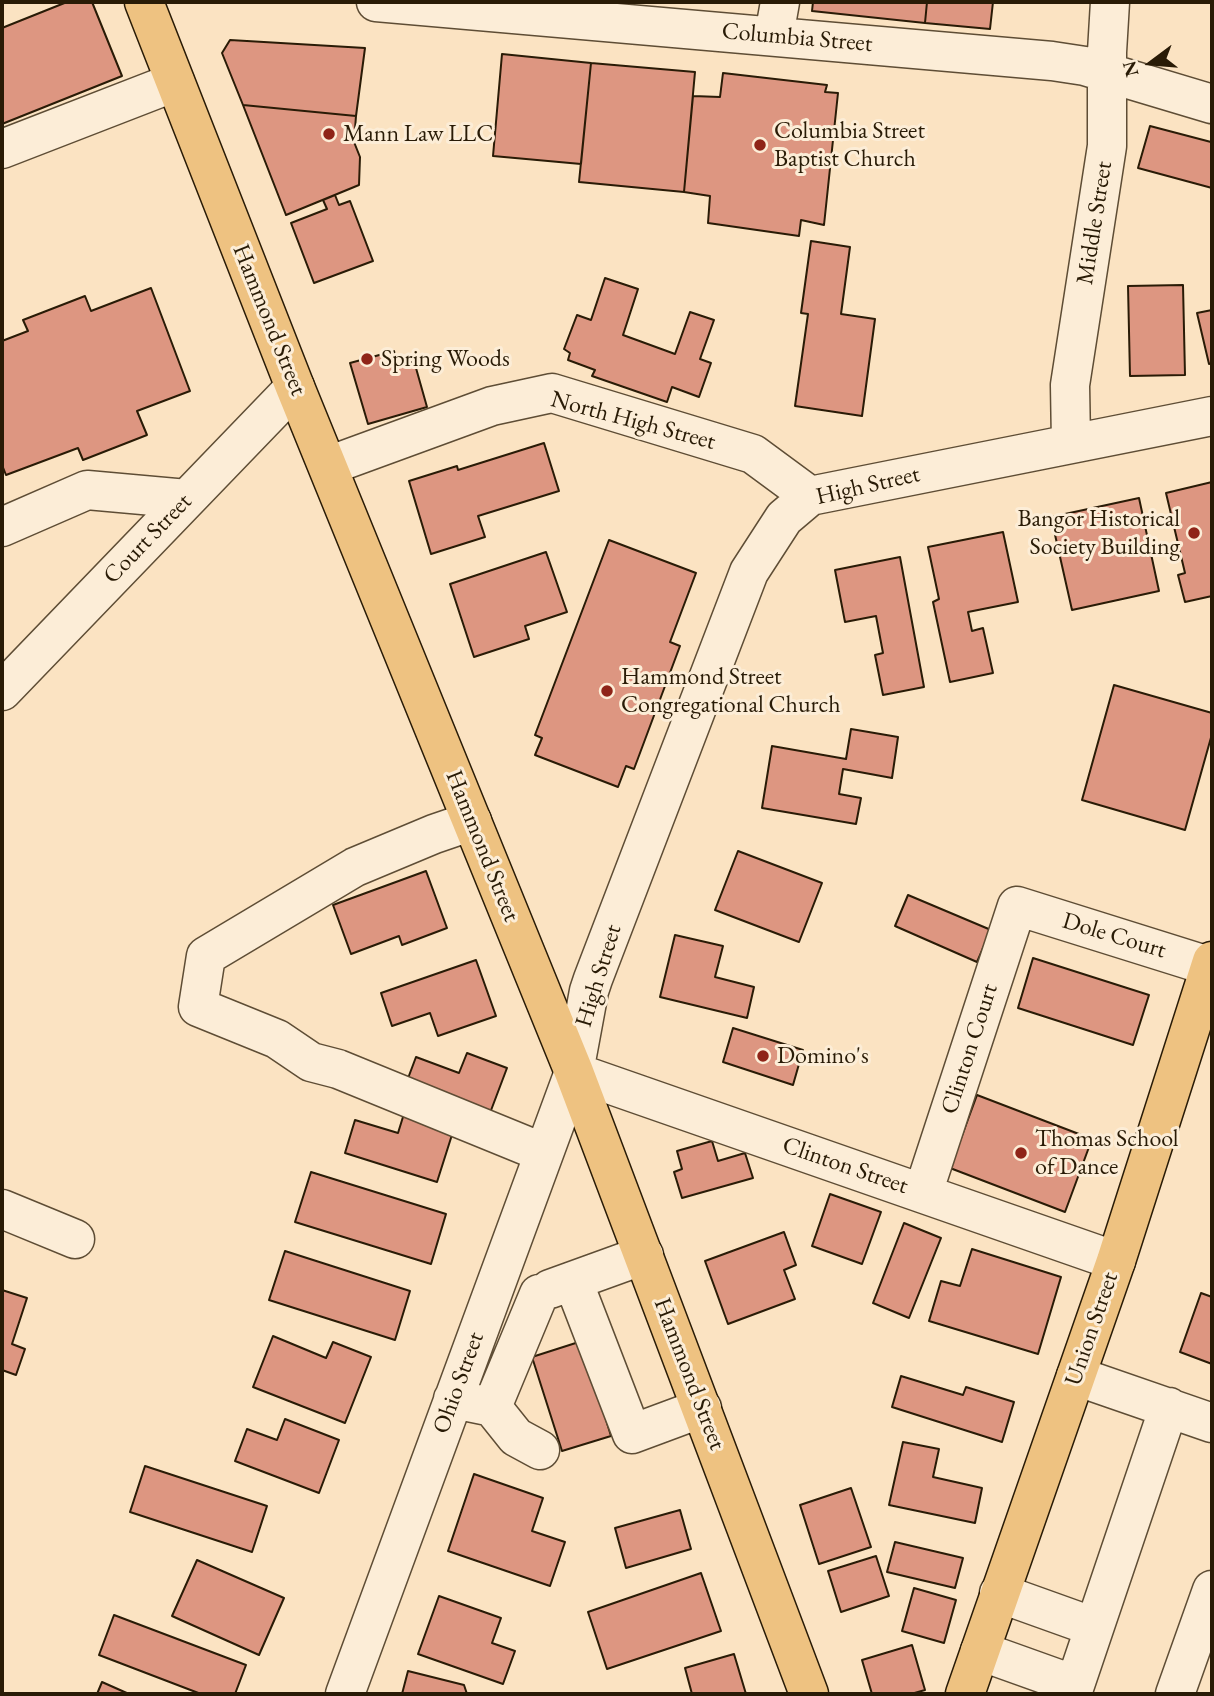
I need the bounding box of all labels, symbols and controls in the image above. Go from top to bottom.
street label: Columbia Street [721,17,873,59]
north arrow [1116,28,1186,98]
text: N [1116,58,1144,80]
place label: Columbia Street Baptist Church [774,117,925,173]
place label: Mann Law LLC [343,120,493,148]
marker: Mann Law LLC [321,126,337,142]
marker: Columbia Street Baptist Church [752,137,768,153]
street label: Middle Street [1071,159,1119,287]
street label: Hammond Street [226,240,312,400]
place label: Spring Woods [381,345,510,373]
marker: Spring Woods [359,351,375,367]
street label: North High Street [548,385,718,457]
street label: High Street [813,460,923,512]
street label: Court Street [98,488,198,590]
place label: Bangor Historical Society Building [1017,505,1180,561]
marker: Bangor Historical Society Building [1186,525,1202,541]
place label: Hammond Street Congregational Church [621,663,841,719]
marker: Hammond Street Congregational Church [599,683,615,699]
street label: Hammond Street [439,766,525,926]
street label: Dole Court [1059,907,1169,965]
street label: High Street [570,921,628,1031]
street label: Clinton Court [935,980,1005,1118]
place label: Domino's [777,1042,869,1070]
marker: Domino's [755,1048,771,1064]
place label: Thomas School of Dance [1035,1125,1179,1181]
street label: Clinton Street [778,1131,912,1201]
marker: Thomas School of Dance [1013,1145,1029,1161]
street label: Union Street [1059,1268,1125,1390]
street label: Hammond Street [647,1294,731,1454]
street label: Ohio Street [427,1328,491,1438]

